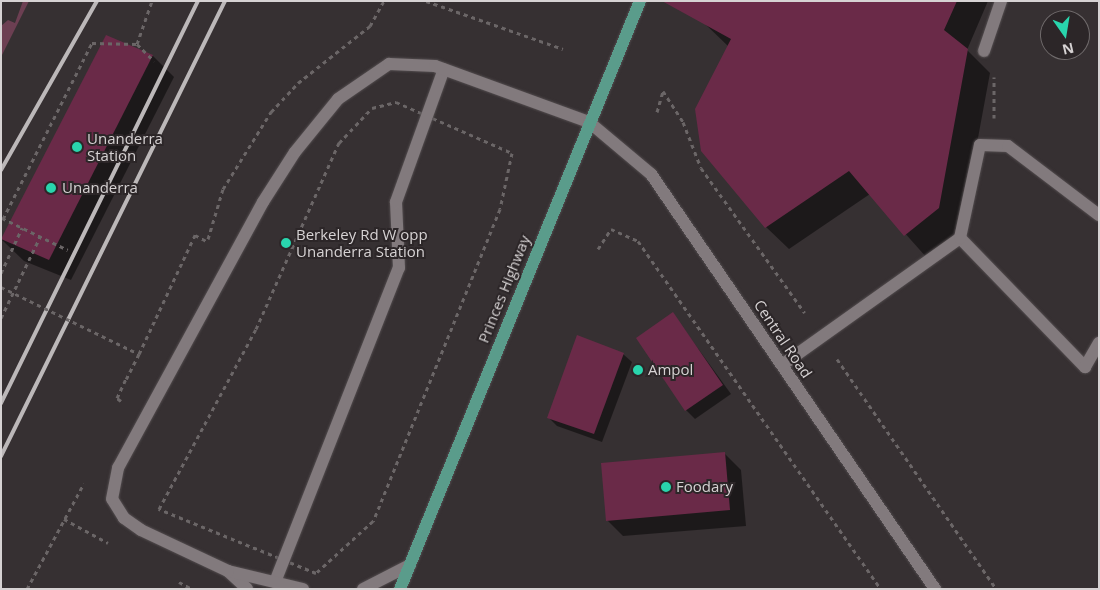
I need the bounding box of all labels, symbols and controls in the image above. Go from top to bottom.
north arrow [1040,10,1090,60]
text: N [1061,39,1076,60]
place label: Unanderra Station [87,129,163,164]
marker: Unanderra Station [71,141,83,153]
place label: Unanderra [62,179,138,197]
marker: Unanderra [44,181,58,195]
place label: Berkeley Rd W opp Unanderra Station [296,225,428,260]
street label: Princes Highway [474,233,534,345]
marker: Berkeley Rd W opp Unanderra Station [280,237,292,249]
street label: Central Road [750,297,816,381]
place label: Ampol [648,361,693,379]
marker: Ampol [632,364,644,376]
place label: Foodary [676,478,733,496]
marker: Foodary [660,481,672,493]

